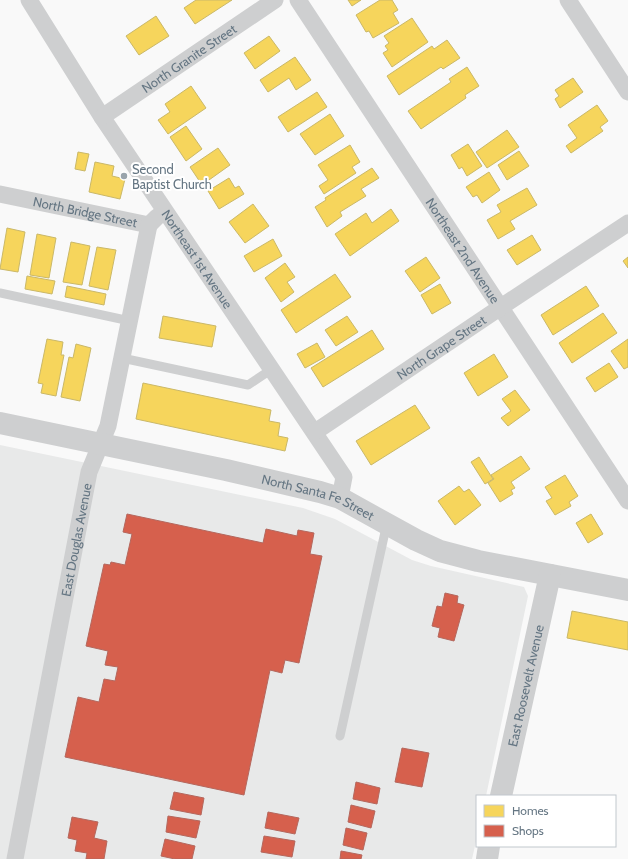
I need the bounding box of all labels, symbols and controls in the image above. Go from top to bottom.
street label: North Granite Street [139,20,240,96]
place label: Second Baptist Church [132,161,212,192]
marker: Second Baptist Church [119,171,129,181]
street label: North Bridge Street [32,193,139,230]
street label: Northeast 2nd Avenue [423,195,504,307]
street label: Northeast 1st Avenue [159,207,237,312]
street label: North Grape Street [394,311,489,383]
street label: North Santa Fe Street [260,471,378,524]
street label: East Douglas Avenue [57,482,95,598]
street label: East Roosevelt Avenue [504,623,547,748]
legend [476,795,616,847]
text: Homes [512,803,549,818]
text: Shops [512,823,544,838]

